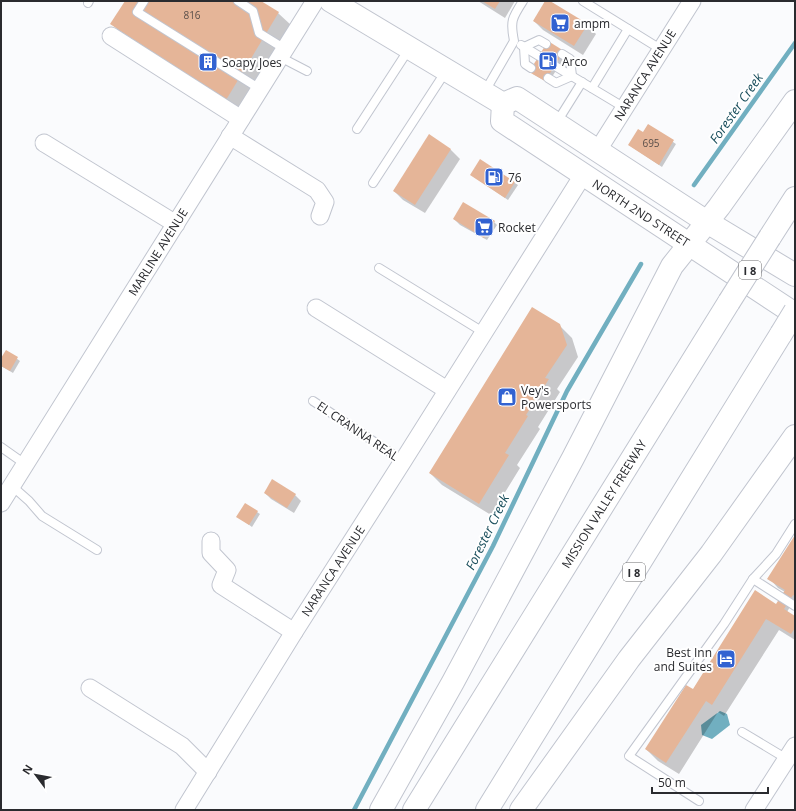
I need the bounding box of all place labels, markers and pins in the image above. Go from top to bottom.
supermarket icon: ampm [549,12,571,34]
place label: ampm [574,15,610,32]
fuel station icon: Arco [537,50,559,72]
building icon: Soapy Joes [197,51,219,73]
place label: Arco [562,53,587,70]
place label: Soapy Joes [222,54,282,71]
fuel station icon: 76 [483,166,505,188]
place label: 76 [508,169,522,186]
supermarket icon: Rocket [473,216,495,238]
place label: Rocket [498,219,536,236]
place label: Vey's Powersports [521,382,592,413]
shop icon: Vey's Powersports [496,386,518,408]
place label: Best Inn and Suites [654,644,712,675]
hotel icon: Best Inn and Suites [715,648,737,670]

